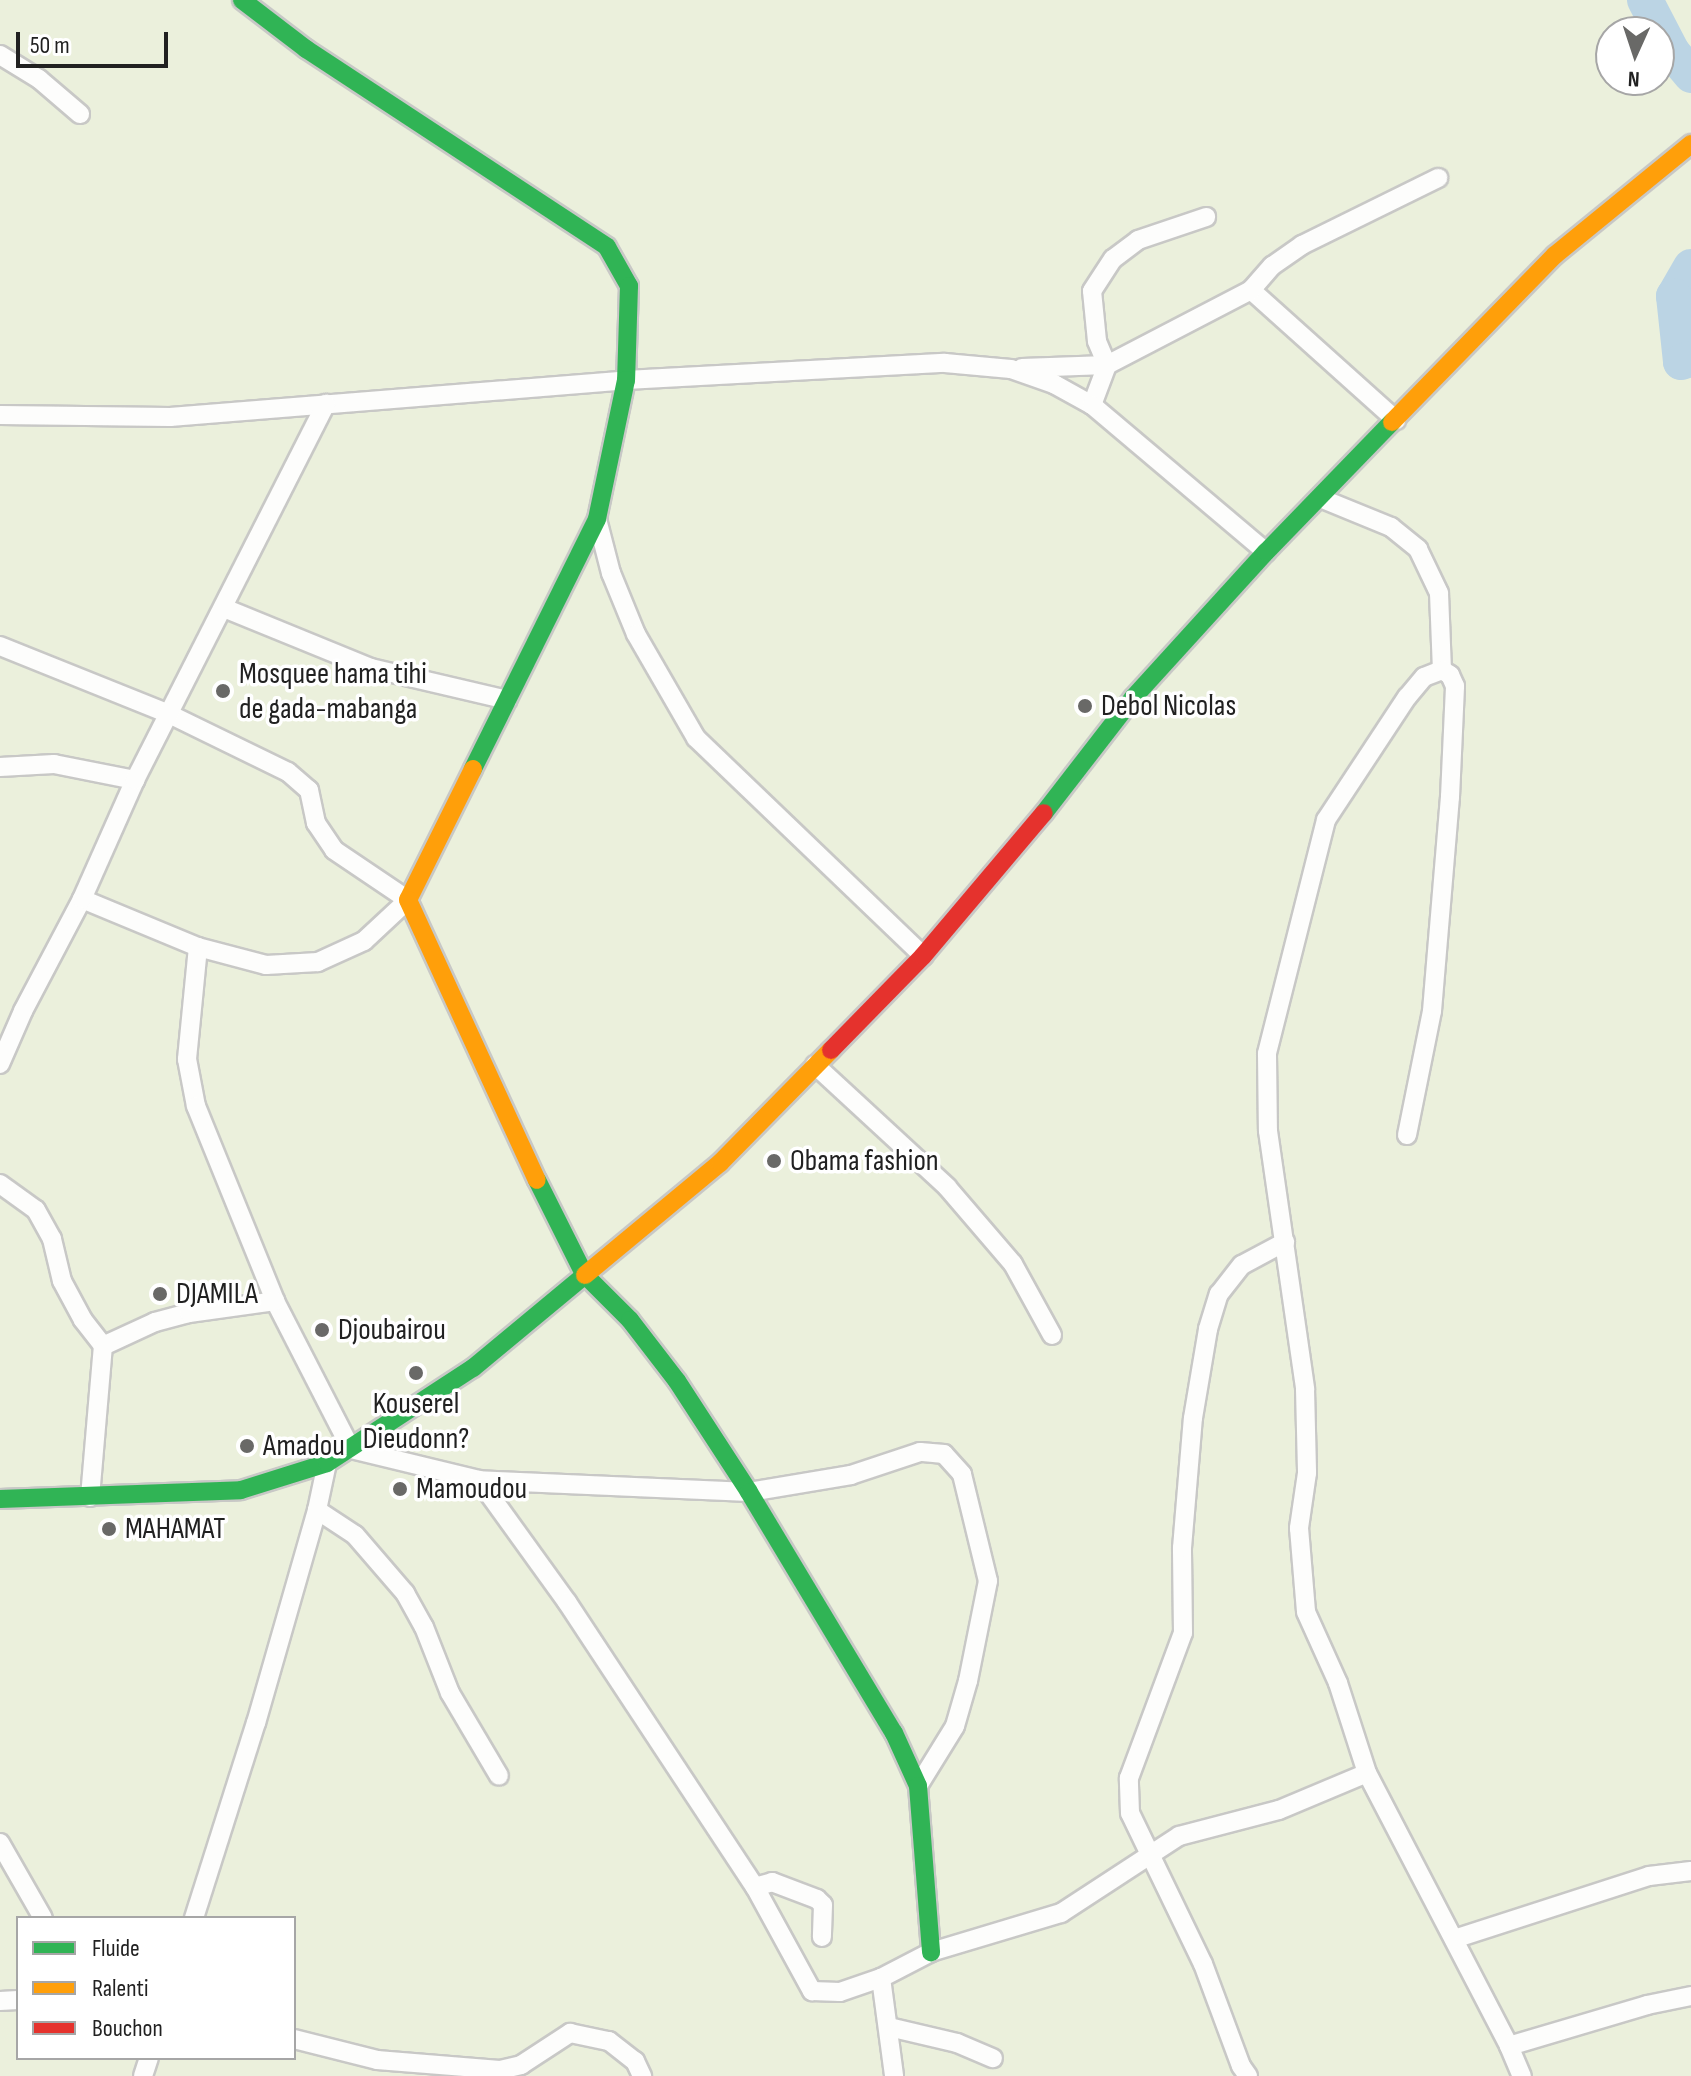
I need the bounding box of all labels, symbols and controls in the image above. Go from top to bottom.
scale bar [20,16,172,66]
north arrow [1595,16,1675,96]
text: 50 m [30,31,70,60]
text: N [1627,65,1640,92]
place label: Mosquee hama tihi de gada-mabanga [239,656,427,726]
marker: Mosquee hama tihi de gada-mabanga [214,682,232,700]
place label: Debol Nicolas [1101,688,1236,724]
marker: Debol Nicolas [1076,697,1094,715]
place label: Obama fashion [790,1143,939,1179]
marker: Obama fashion [765,1152,783,1170]
place label: DJAMILA [176,1276,258,1312]
marker: DJAMILA [151,1285,169,1303]
place label: Djoubairou [338,1312,446,1348]
marker: Djoubairou [313,1321,331,1339]
marker: Kouserel Dieudonn? [407,1364,425,1382]
place label: Kouserel Dieudonn? [363,1386,469,1456]
place label: Amadou [263,1428,345,1464]
marker: Amadou [238,1437,256,1455]
place label: Mamoudou [416,1471,527,1507]
marker: Mamoudou [391,1480,409,1498]
place label: MAHAMAT [125,1511,225,1547]
marker: MAHAMAT [100,1520,118,1538]
legend [16,1916,296,2060]
text: Fluide [92,1934,140,1963]
text: Ralenti [92,1974,148,2003]
text: Bouchon [92,2014,163,2043]

